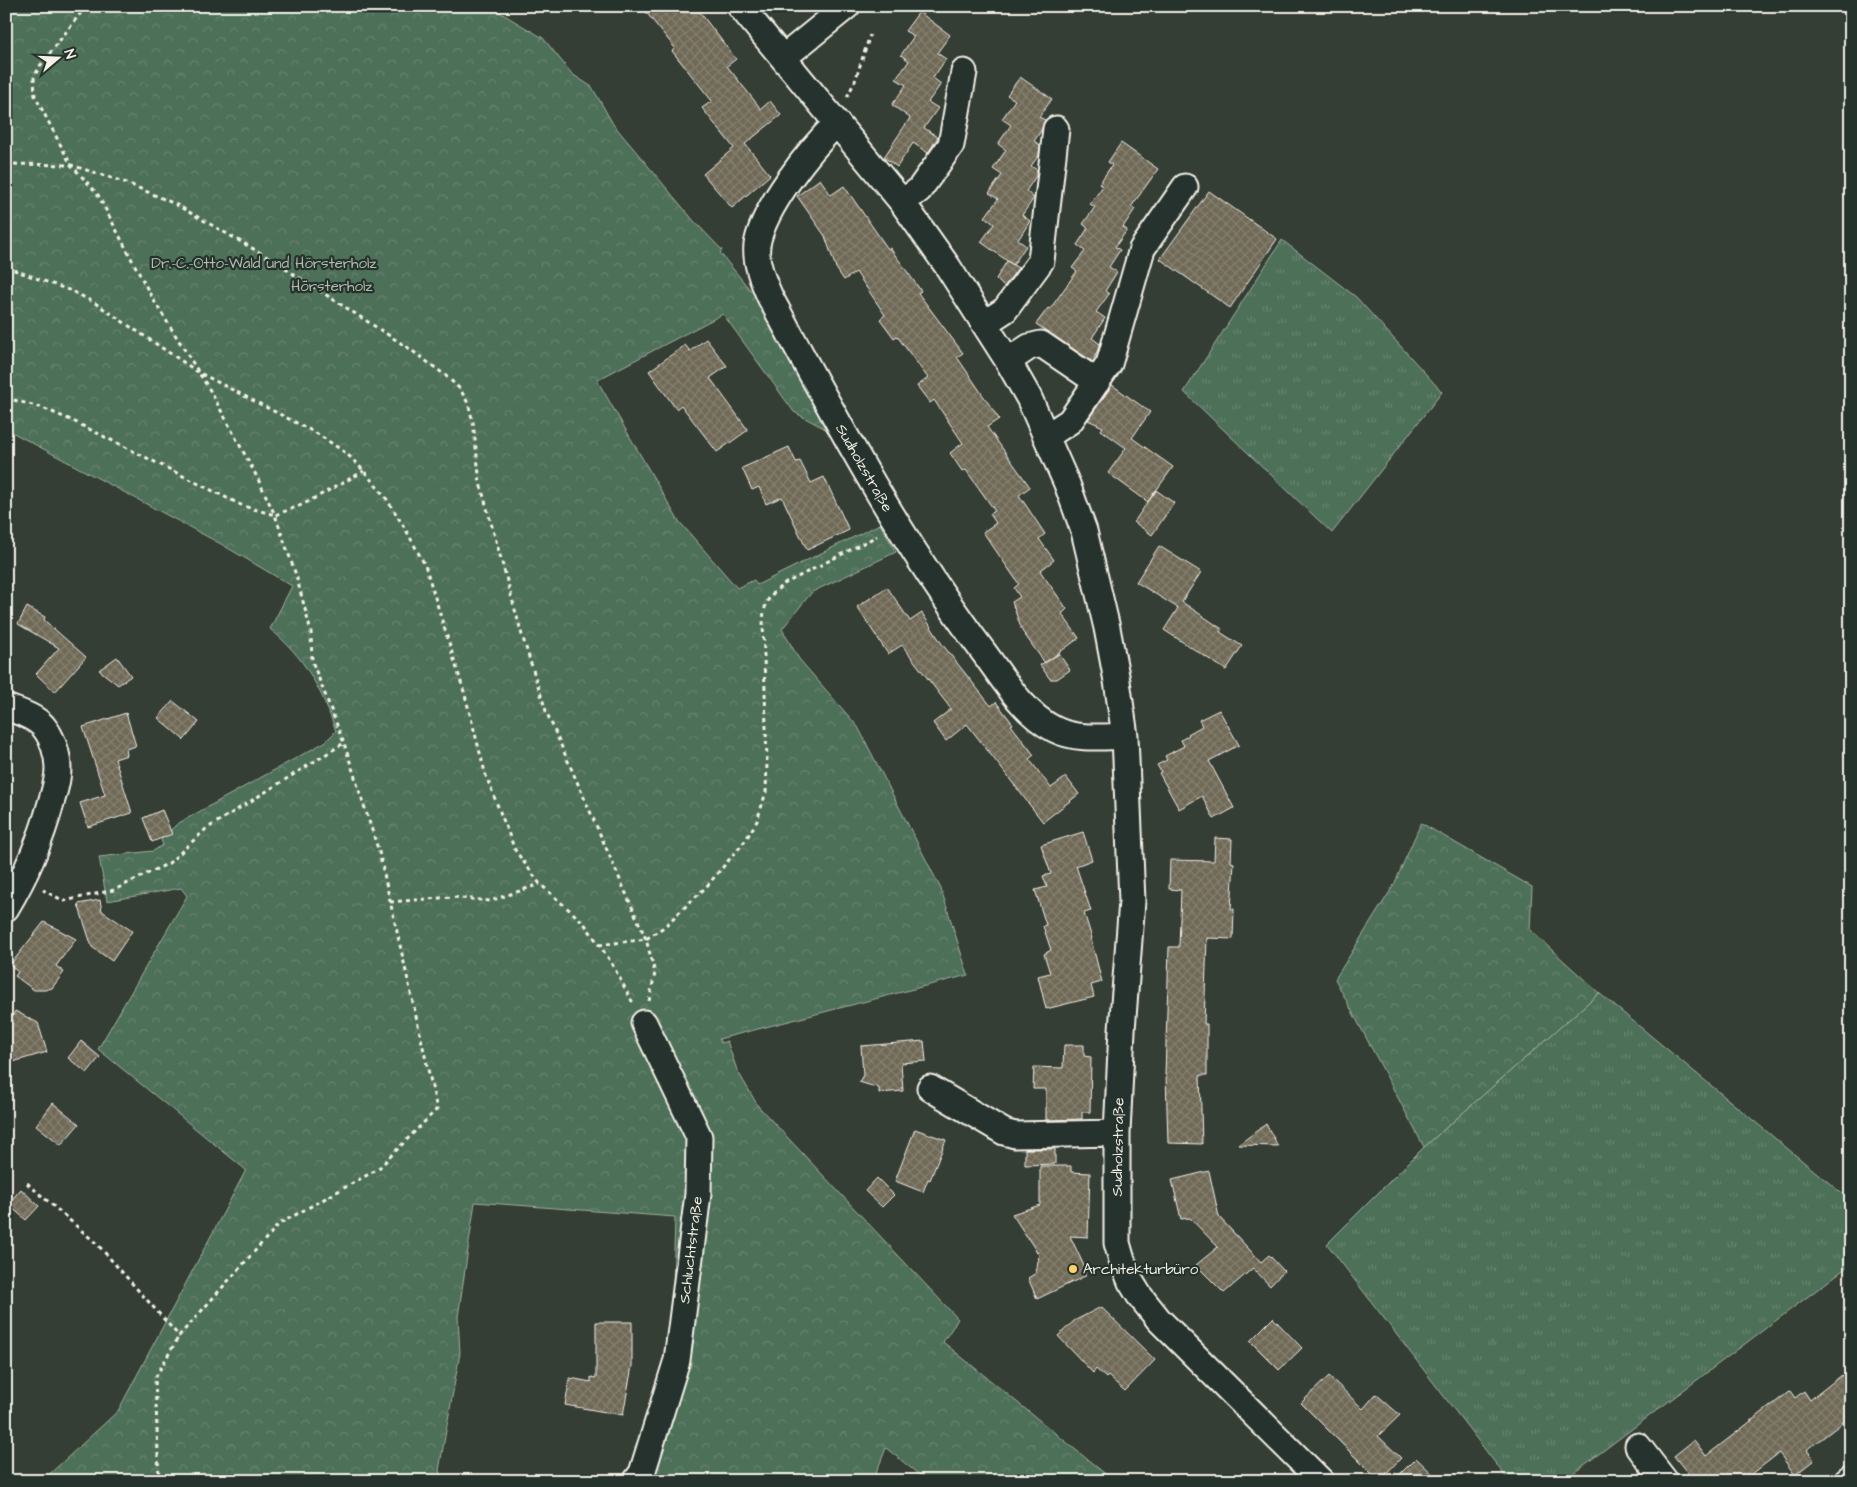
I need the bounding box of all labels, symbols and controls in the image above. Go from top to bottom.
north arrow [32,32,82,82]
text: N [58,47,80,62]
park label: Dr.-C.-Otto-Wald und Hörsterholz [151,253,377,274]
park label: Hörsterholz [291,276,373,297]
street label: Sudholzstraße [830,420,898,516]
street label: Sudholzstraße [1107,1097,1129,1197]
street label: Schluchtstraße [674,1195,708,1305]
place label: Architekturbüro [1083,1259,1199,1280]
marker: Architekturbüro [1067,1263,1079,1275]

